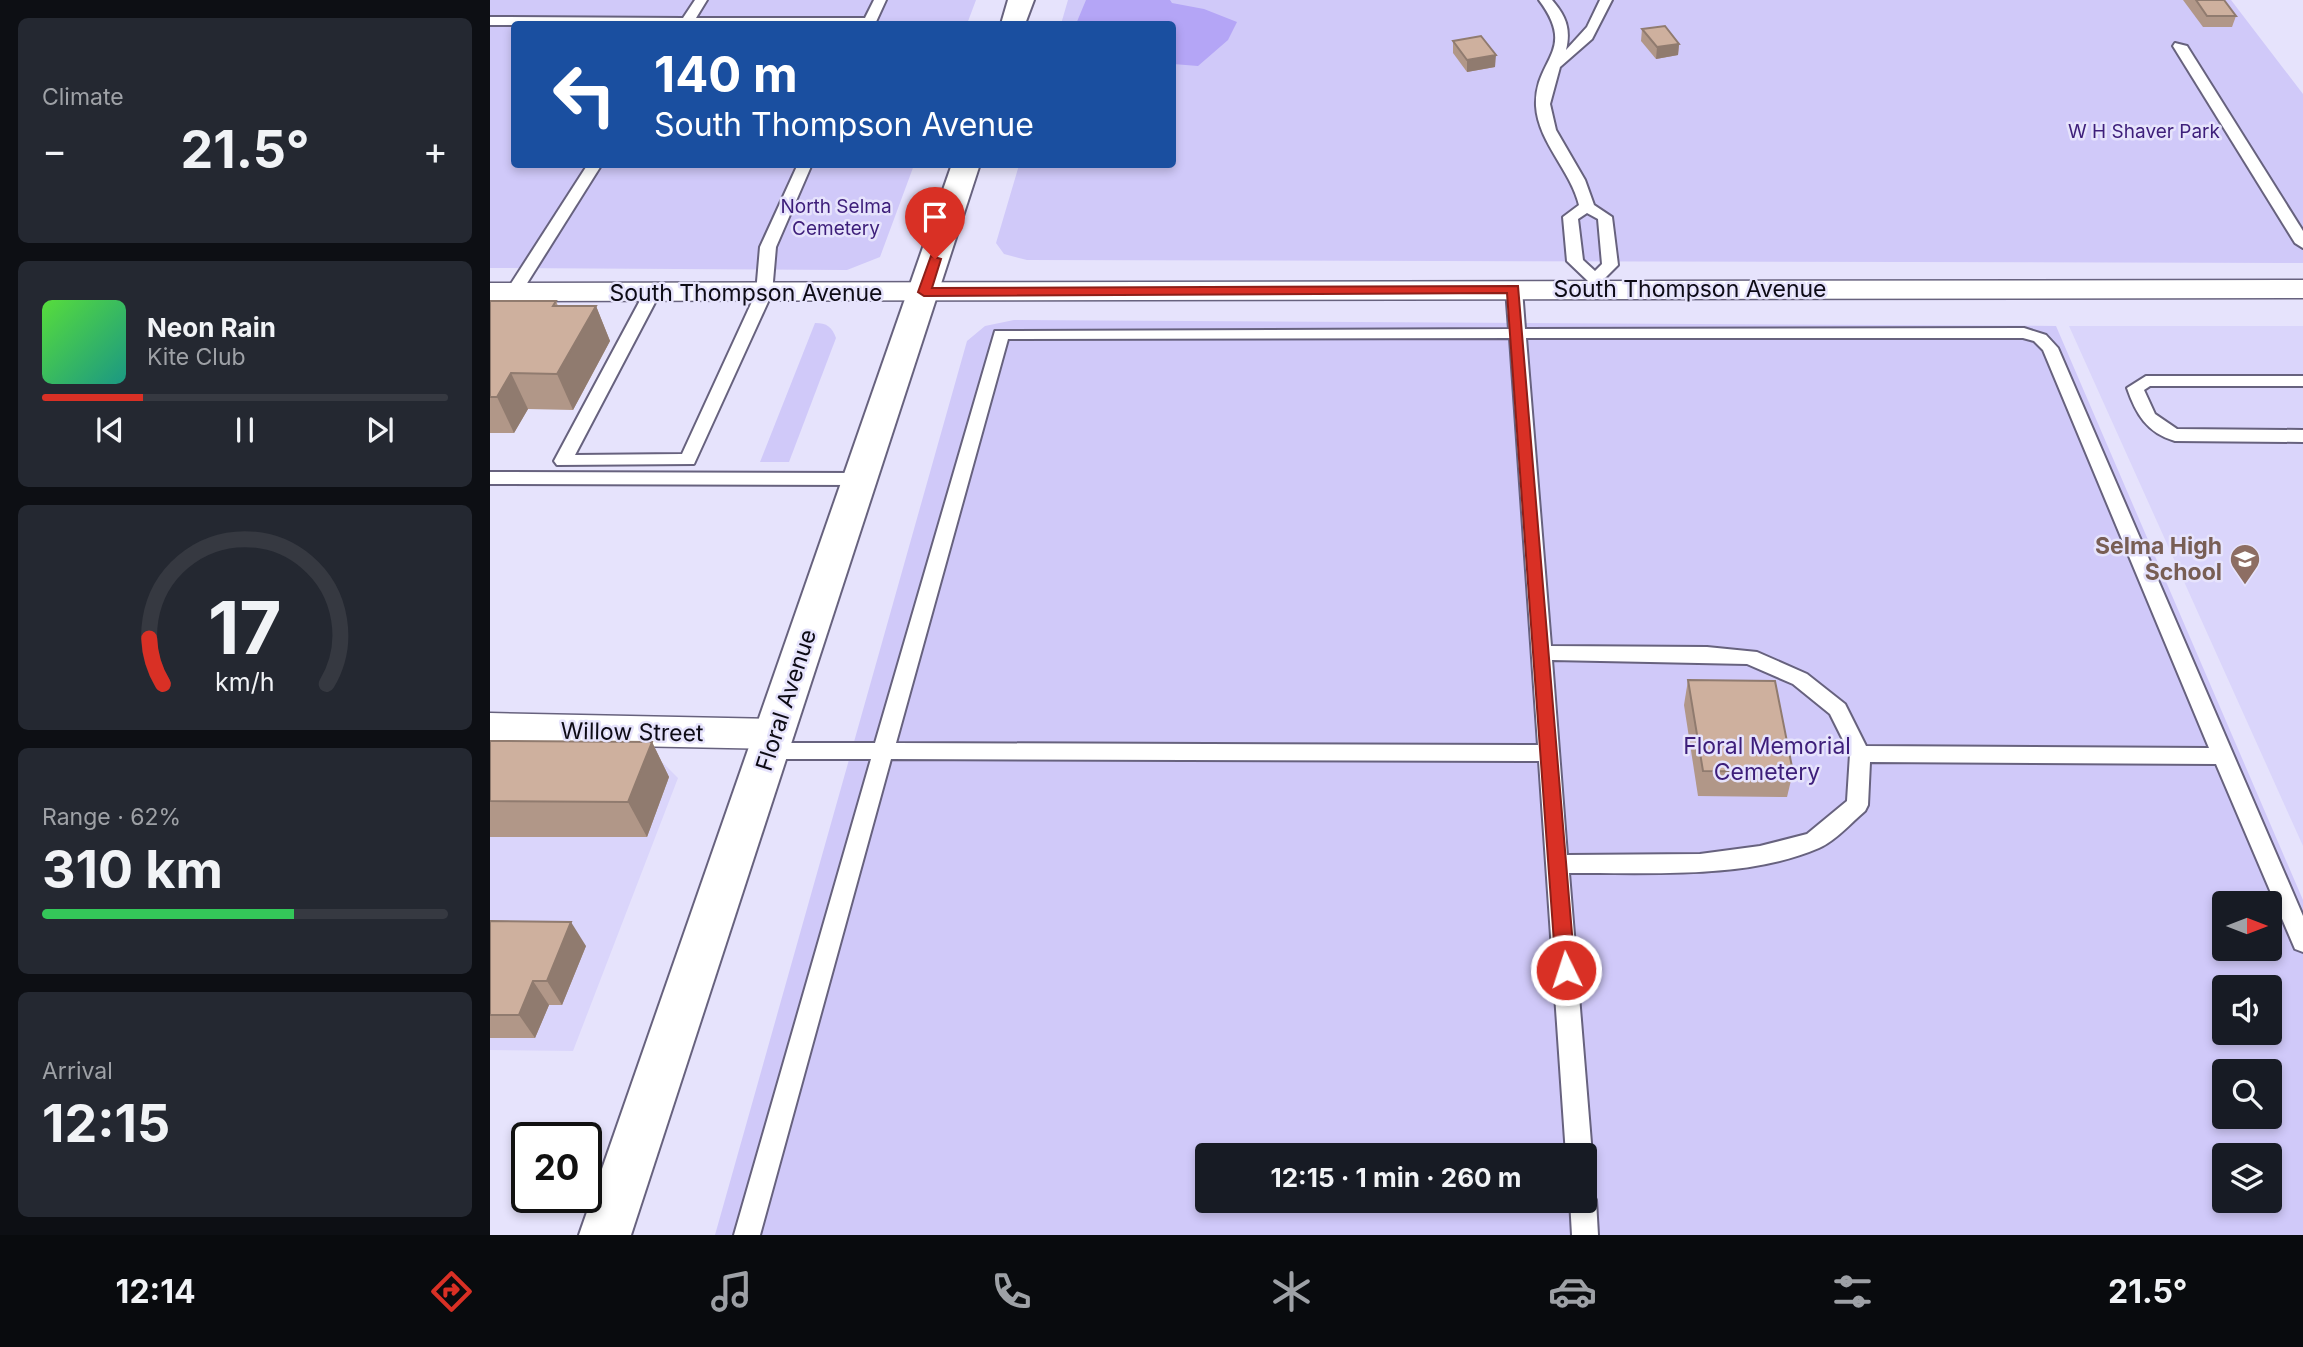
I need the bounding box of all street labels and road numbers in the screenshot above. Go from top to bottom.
street label: South Thompson Avenue [1554,275,1827,303]
street label: South Thompson Avenue [610,279,883,307]
street label: Floral Avenue [750,626,822,774]
street label: Willow Street [560,717,704,747]

